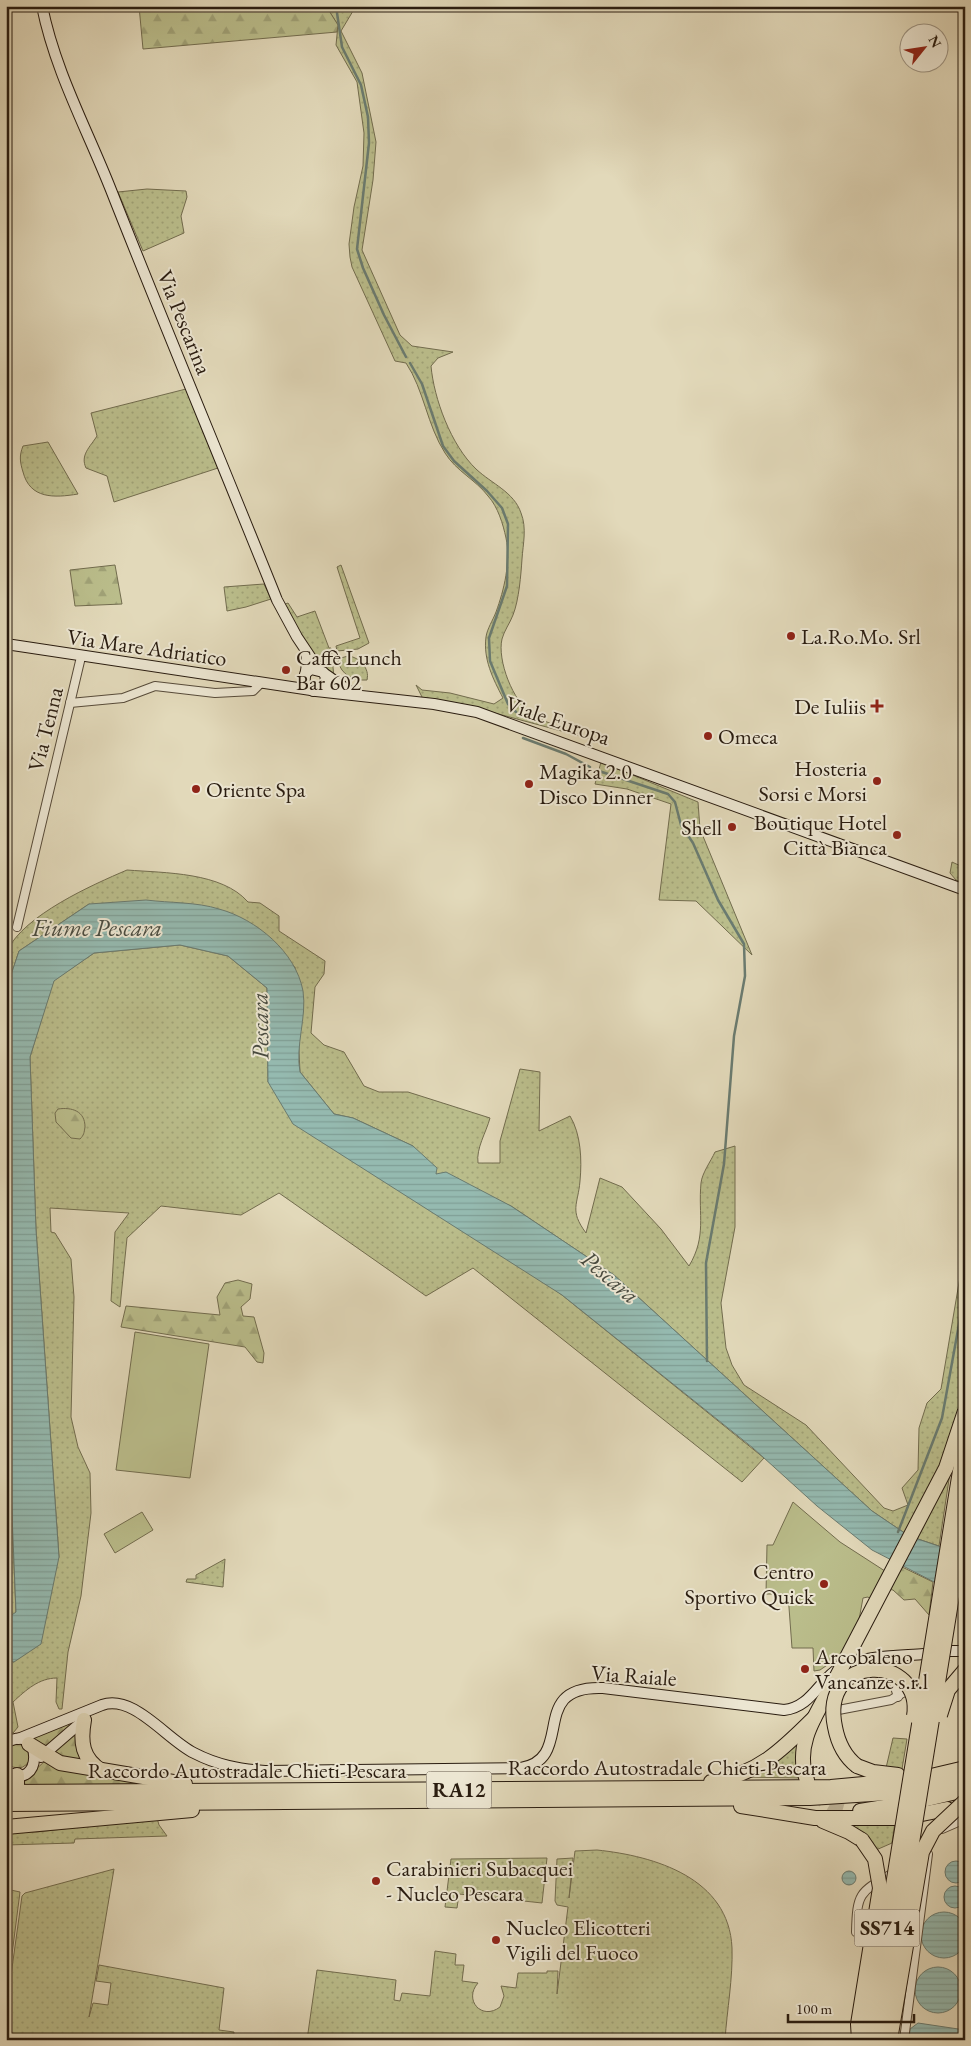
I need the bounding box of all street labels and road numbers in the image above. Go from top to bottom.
street label: Via Pescarina [150,266,219,379]
street label: Via Mare Adriatico [65,622,229,673]
street label: Via Tenna [21,684,70,774]
street label: Viale Europa [502,689,614,752]
street label: Via Raiale [590,1658,678,1693]
street label: Raccordo Autostradale Chieti-Pescara [508,1753,827,1782]
street label: Raccordo Autostradale Chieti-Pescara [88,1756,407,1785]
road number: RA12 [426,1772,492,1808]
road number: SS714 [854,1910,920,1946]

